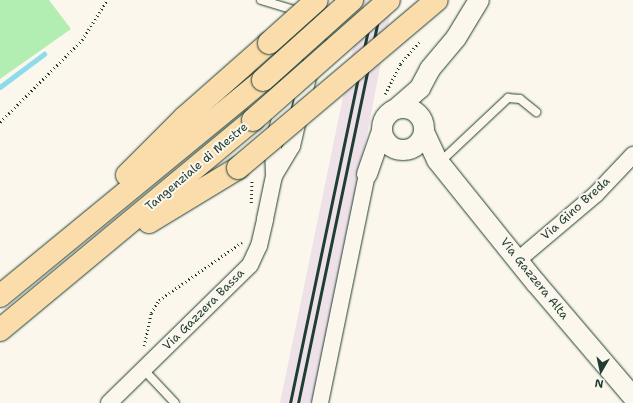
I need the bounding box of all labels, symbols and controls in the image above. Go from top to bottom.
street label: Tangenziale di Mestre [143,120,251,214]
street label: Via Gino Breda [539,174,613,244]
street label: Via Gazzera Alta [497,235,571,323]
street label: Via Gazzera Bassa [160,266,248,354]
north arrow [581,351,621,391]
text: N [594,375,605,391]

